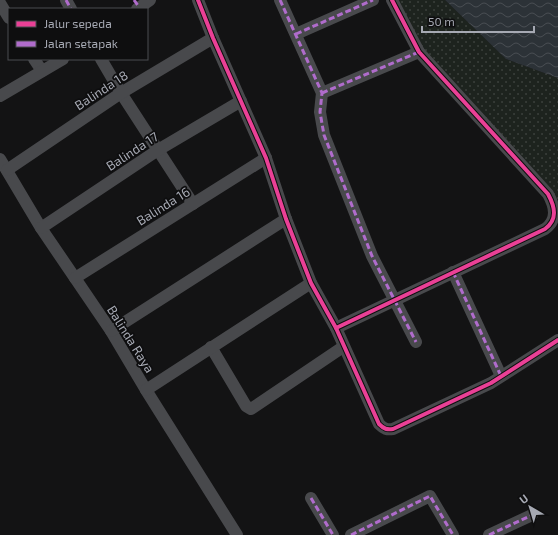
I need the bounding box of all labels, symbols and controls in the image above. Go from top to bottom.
legend [8,8,148,60]
scale bar [422,8,534,34]
text: 50 m [428,14,455,28]
text: Jalur sepeda [44,16,112,30]
text: Jalan setapak [44,36,118,50]
street label: Balinda 18 [71,67,131,113]
street label: Balinda 17 [103,128,161,174]
street label: Balinda 16 [133,183,193,229]
street label: Balinda Raya [104,302,158,376]
north arrow [510,487,550,527]
text: U [517,491,531,506]

